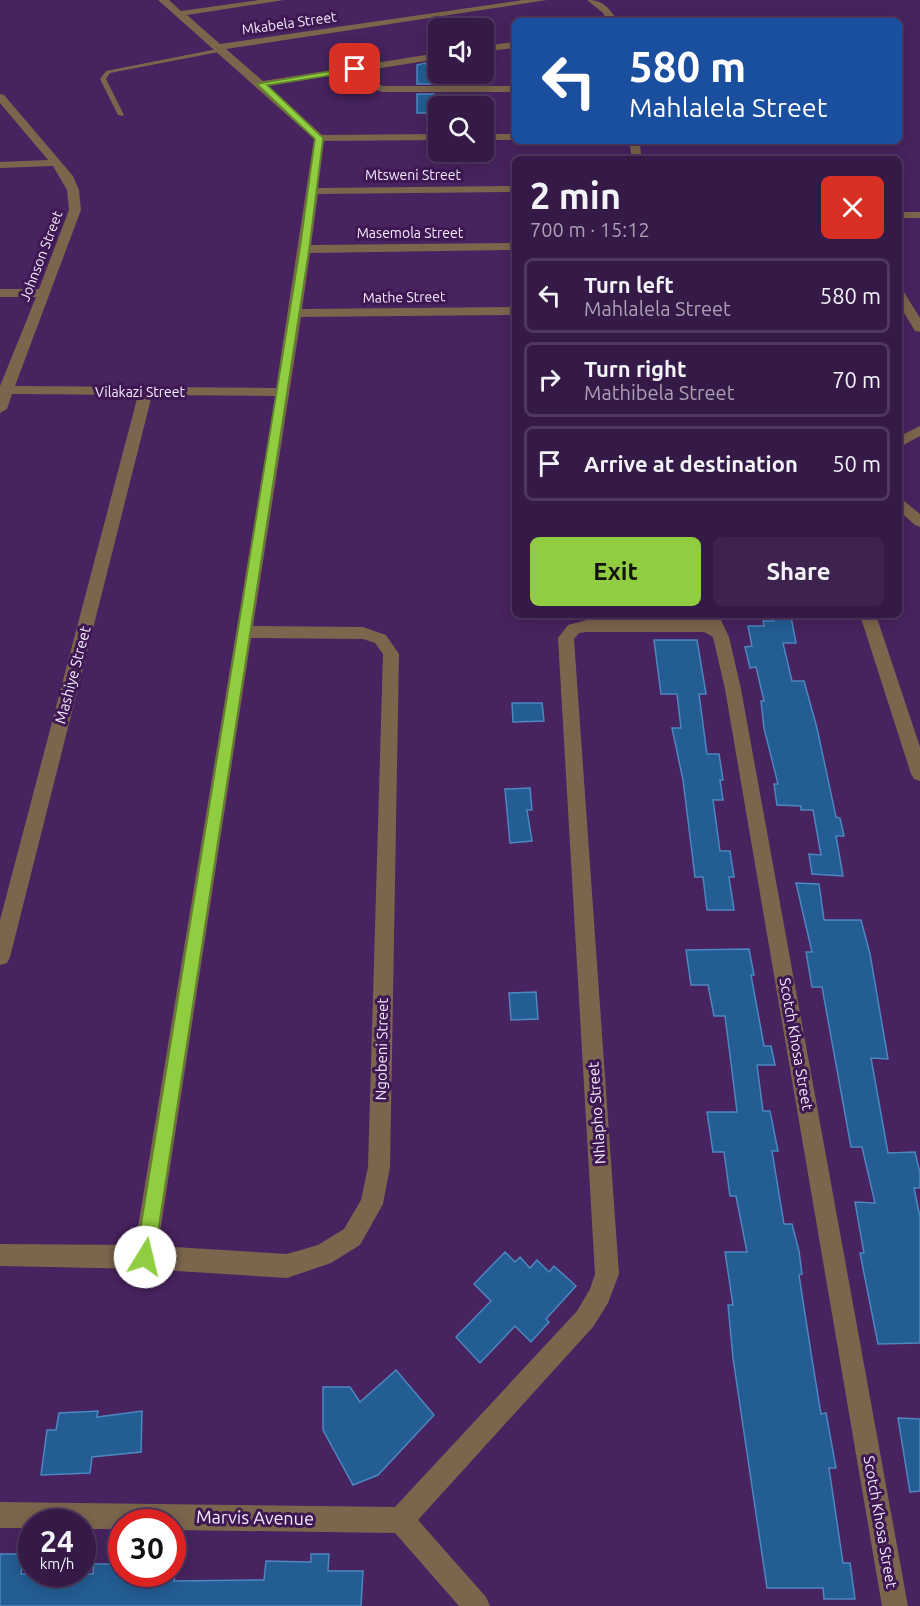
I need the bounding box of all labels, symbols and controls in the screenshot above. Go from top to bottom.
street label: Mkabela Street [241,8,338,38]
map controls [428,18,494,162]
button: sound [428,18,494,84]
icon: left [530,42,608,120]
pin [329,43,380,94]
text: 580 m [629,43,746,90]
icon: arrive [338,52,371,85]
text: Mahlalela Street [629,92,827,122]
button: search [428,96,494,162]
street label: Mtsweni Street [365,167,462,183]
text: 2 min [530,175,621,216]
button: close [821,176,884,239]
street label: Johnson Street [16,208,66,304]
text: 700 m · 15:12 [530,218,650,241]
street label: Masemola Street [357,225,464,241]
text: Turn left [584,272,674,297]
icon: left [533,279,566,312]
text: 580 m [820,283,881,308]
street label: Mathe Street [362,288,446,306]
text: Mahlalela Street [584,297,731,320]
text: Turn right [584,356,686,381]
icon: right [533,363,566,396]
text: 70 m [832,367,881,392]
text: Mathibela Street [584,381,735,404]
street label: Vilakazi Street [95,384,186,400]
icon: arrive [533,447,566,480]
text: Arrive at destination [584,451,798,476]
text: 50 m [832,451,881,476]
button: Exit [530,537,701,606]
button: Share [713,537,884,606]
street label: Mashiye Street [51,624,94,725]
street label: Scotch Khosa Street [776,976,817,1112]
street label: Ngobeni Street [372,997,391,1100]
street label: Nhlapho Street [584,1061,609,1165]
position arrow [113,1225,177,1289]
street label: Scotch Khosa Street [860,1454,901,1590]
street label: Marvis Avenue [196,1506,314,1528]
speed limit sign: 30 [108,1509,186,1587]
text: 24 [40,1524,74,1558]
text: km/h [40,1555,74,1572]

